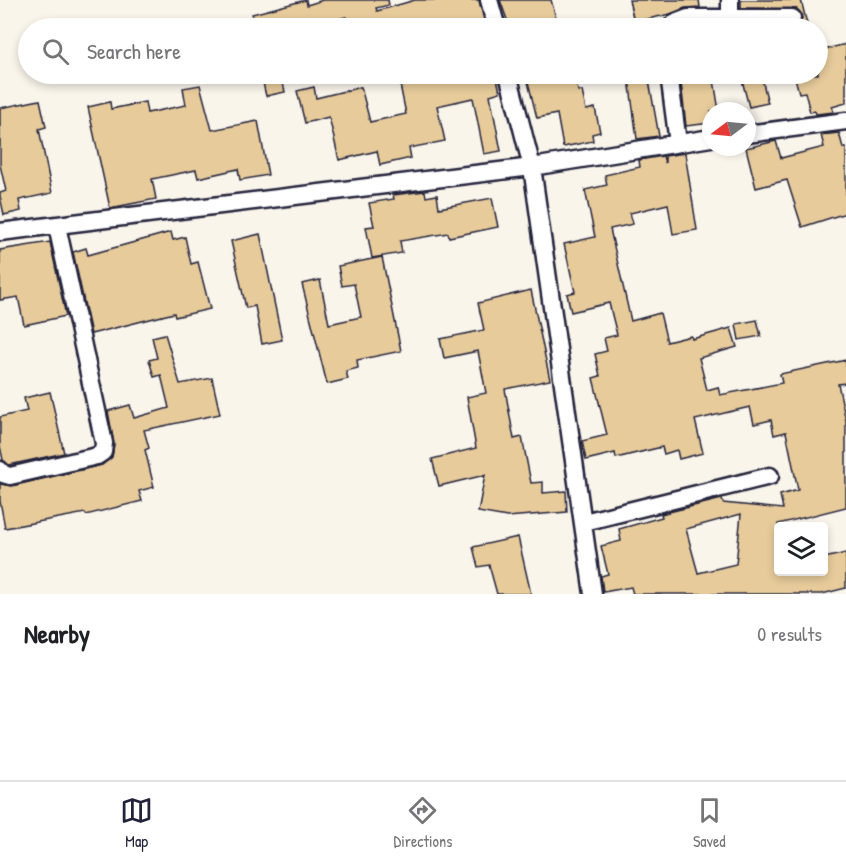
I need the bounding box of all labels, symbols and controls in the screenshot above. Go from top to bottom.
search box [18,18,828,84]
icon: search [39,35,72,68]
text: Search here [87,36,181,66]
north arrow [702,102,756,156]
map controls [774,522,828,576]
button: layers [774,522,828,576]
text: Nearby [24,616,90,651]
text: 0 results [757,620,822,647]
tab: Map [120,794,153,852]
tab: Directions [394,794,452,852]
tab: Saved [693,794,726,852]

